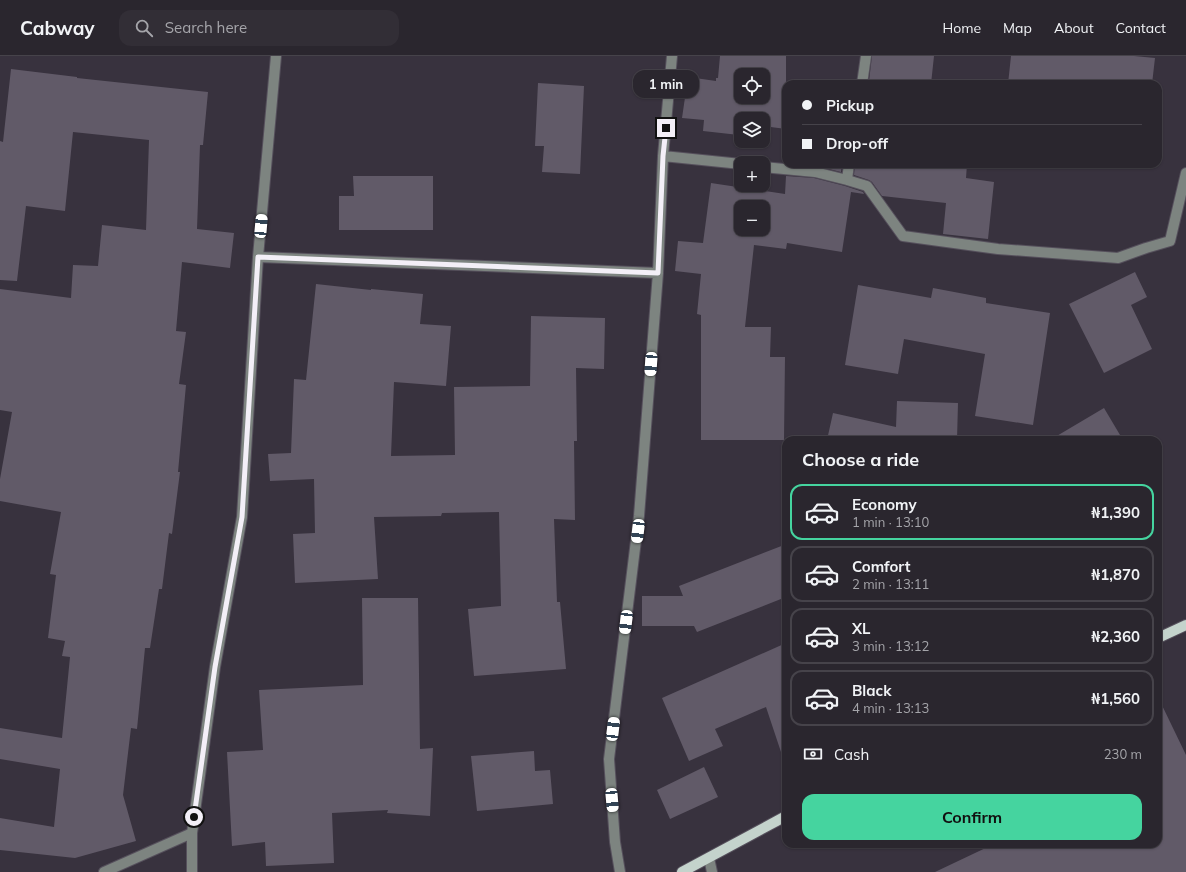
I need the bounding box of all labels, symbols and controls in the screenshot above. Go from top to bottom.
search box [119,10,399,46]
text: Cabway [20,16,95,40]
icon: search [133,17,155,39]
text: Search here [165,18,247,37]
text: Home [942,19,981,37]
text: Map [1003,19,1032,37]
text: About [1054,19,1094,37]
text: Contact [1116,19,1166,37]
map controls [734,68,770,236]
button: locate [734,68,770,104]
callout: 1 min [633,70,699,98]
text: 1 min [649,76,683,92]
text: Pickup [826,96,874,115]
button: layers [734,112,770,148]
route end [657,119,675,137]
text: Drop-off [826,134,888,153]
button: + [734,156,770,192]
button: − [734,200,770,236]
car [254,214,268,238]
car [644,352,658,376]
text: Choose a ride [802,448,919,471]
icon: car [804,494,840,530]
text: Economy [852,495,917,514]
text: ₦1,390 [1091,503,1140,522]
text: 1 min · 13:10 [852,514,929,530]
car [631,518,645,544]
icon: car [804,556,840,592]
text: Comfort [852,557,910,576]
text: ₦1,870 [1091,565,1140,584]
text: 2 min · 13:11 [852,576,929,592]
car [619,609,633,635]
icon: car [804,618,840,654]
text: XL [852,619,870,638]
text: ₦2,360 [1091,627,1140,646]
text: 3 min · 13:12 [852,638,929,654]
icon: car [804,680,840,716]
text: Black [852,681,891,700]
text: ₦1,560 [1091,689,1140,708]
text: 4 min · 13:13 [852,700,929,716]
car [606,716,620,742]
icon: cash [802,743,824,765]
text: Cash [834,745,869,764]
text: 230 m [1104,746,1142,762]
car [605,788,619,812]
button: Confirm [802,794,1142,840]
route start [185,808,203,826]

